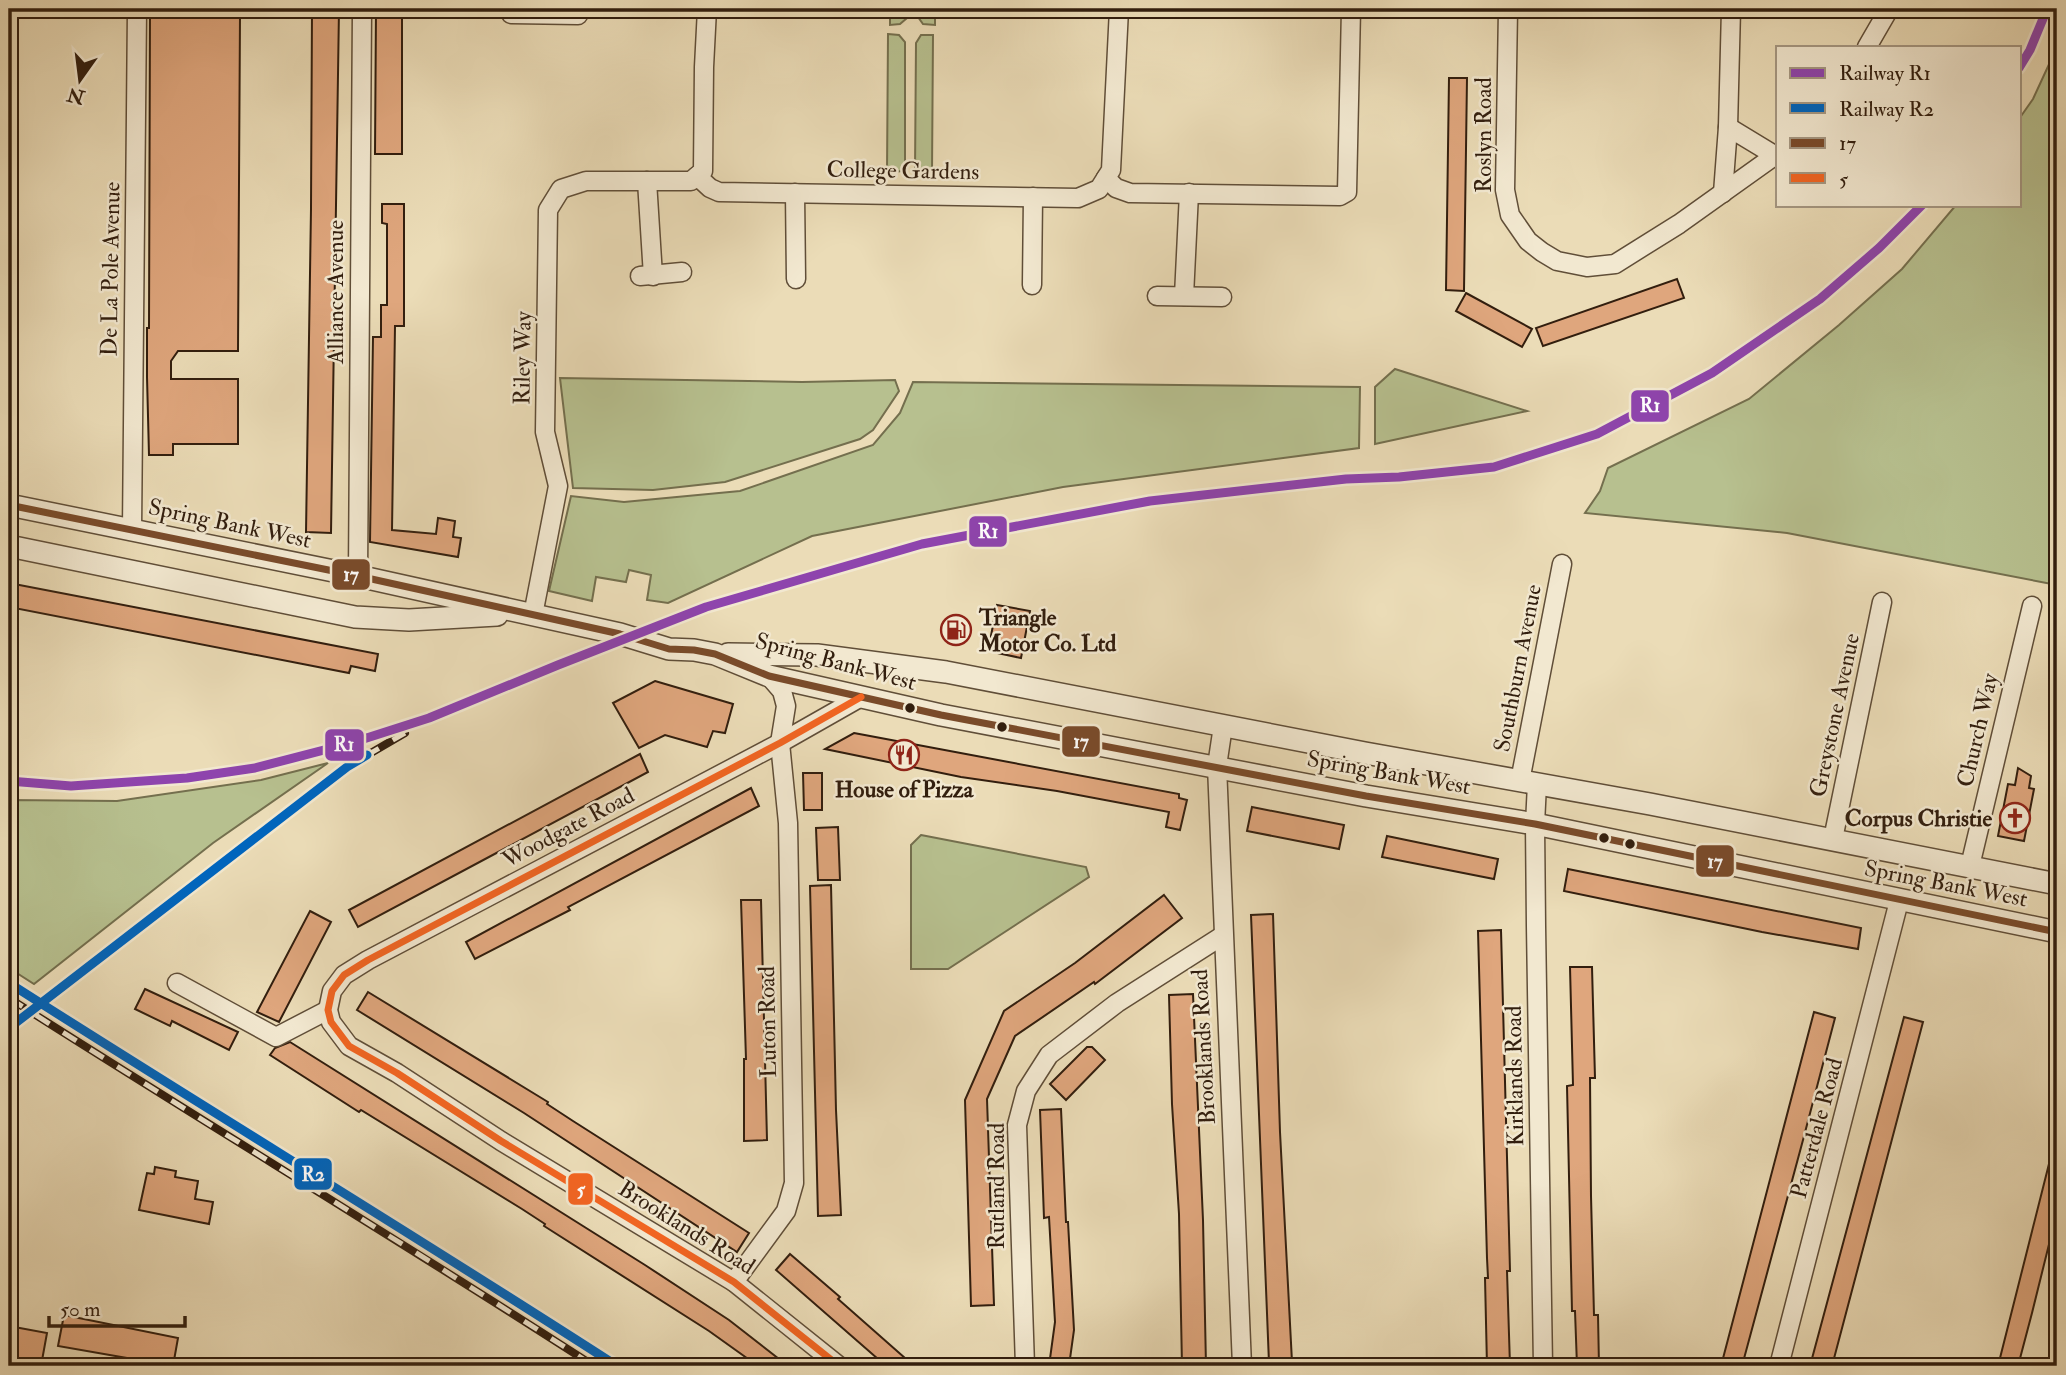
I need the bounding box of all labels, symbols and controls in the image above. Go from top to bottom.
north arrow [46,46,116,116]
legend [1776,46,2021,206]
text: Railway R1 [1839,60,1931,87]
street label: Roslyn Road [1469,77,1498,193]
text: N [64,82,88,109]
text: Railway R2 [1839,96,1934,123]
text: 17 [1839,130,1856,157]
street label: College Gardens [826,155,980,186]
text: 5 [1839,166,1849,193]
street label: De La Pole Avenue [94,181,127,357]
street label: Alliance Avenue [321,220,350,365]
street label: Riley Way [507,310,538,405]
line badge: R1 [1630,389,1670,423]
text: R1 [1640,394,1660,418]
street label: Spring Bank West [146,492,314,556]
line badge: R1 [968,515,1008,548]
text: R1 [978,520,998,544]
line badge: 17 [331,558,371,591]
text: 17 [343,563,359,587]
street label: Southburn Avenue [1487,581,1548,754]
place label: Triangle Motor Co. Ltd [978,603,1117,658]
fuel station icon: Triangle Motor Co. Ltd [939,613,973,647]
street label: Spring Bank West [752,626,920,698]
street label: Greystone Avenue [1803,630,1866,800]
street label: Church Way [1950,669,2005,790]
unlabelled marker [903,701,917,715]
unlabelled marker [995,720,1009,734]
line badge: 17 [1061,725,1101,758]
line badge: R1 [324,728,365,762]
text: 17 [1073,730,1089,754]
text: R1 [334,733,354,757]
restaurant icon: House of Pizza [887,738,921,772]
street label: Spring Bank West [1305,744,1473,802]
place label: House of Pizza [835,775,975,804]
street label: Woodgate Road [496,780,639,875]
church icon: Corpus Christie [1998,801,2032,835]
place label: Corpus Christie [1845,804,1992,834]
unlabelled marker [1597,831,1611,845]
unlabelled marker [1623,837,1637,851]
line badge: 17 [1695,844,1735,878]
text: 17 [1707,850,1723,874]
street label: Spring Bank West [1862,853,2030,915]
street label: Luton Road [752,966,783,1078]
street label: Brooklands Road [1185,968,1222,1126]
street label: Kirklands Road [1499,1005,1530,1147]
street label: Patterdale Road [1784,1055,1849,1202]
street label: Rutland Road [982,1123,1011,1249]
line badge: R2 [293,1157,333,1191]
text: R2 [301,1163,325,1187]
line badge: 5 [567,1172,594,1206]
street label: Brooklands Road [613,1174,760,1281]
text: 5 [577,1178,586,1202]
scale bar [49,1284,186,1328]
text: 50 m [60,1296,101,1323]

